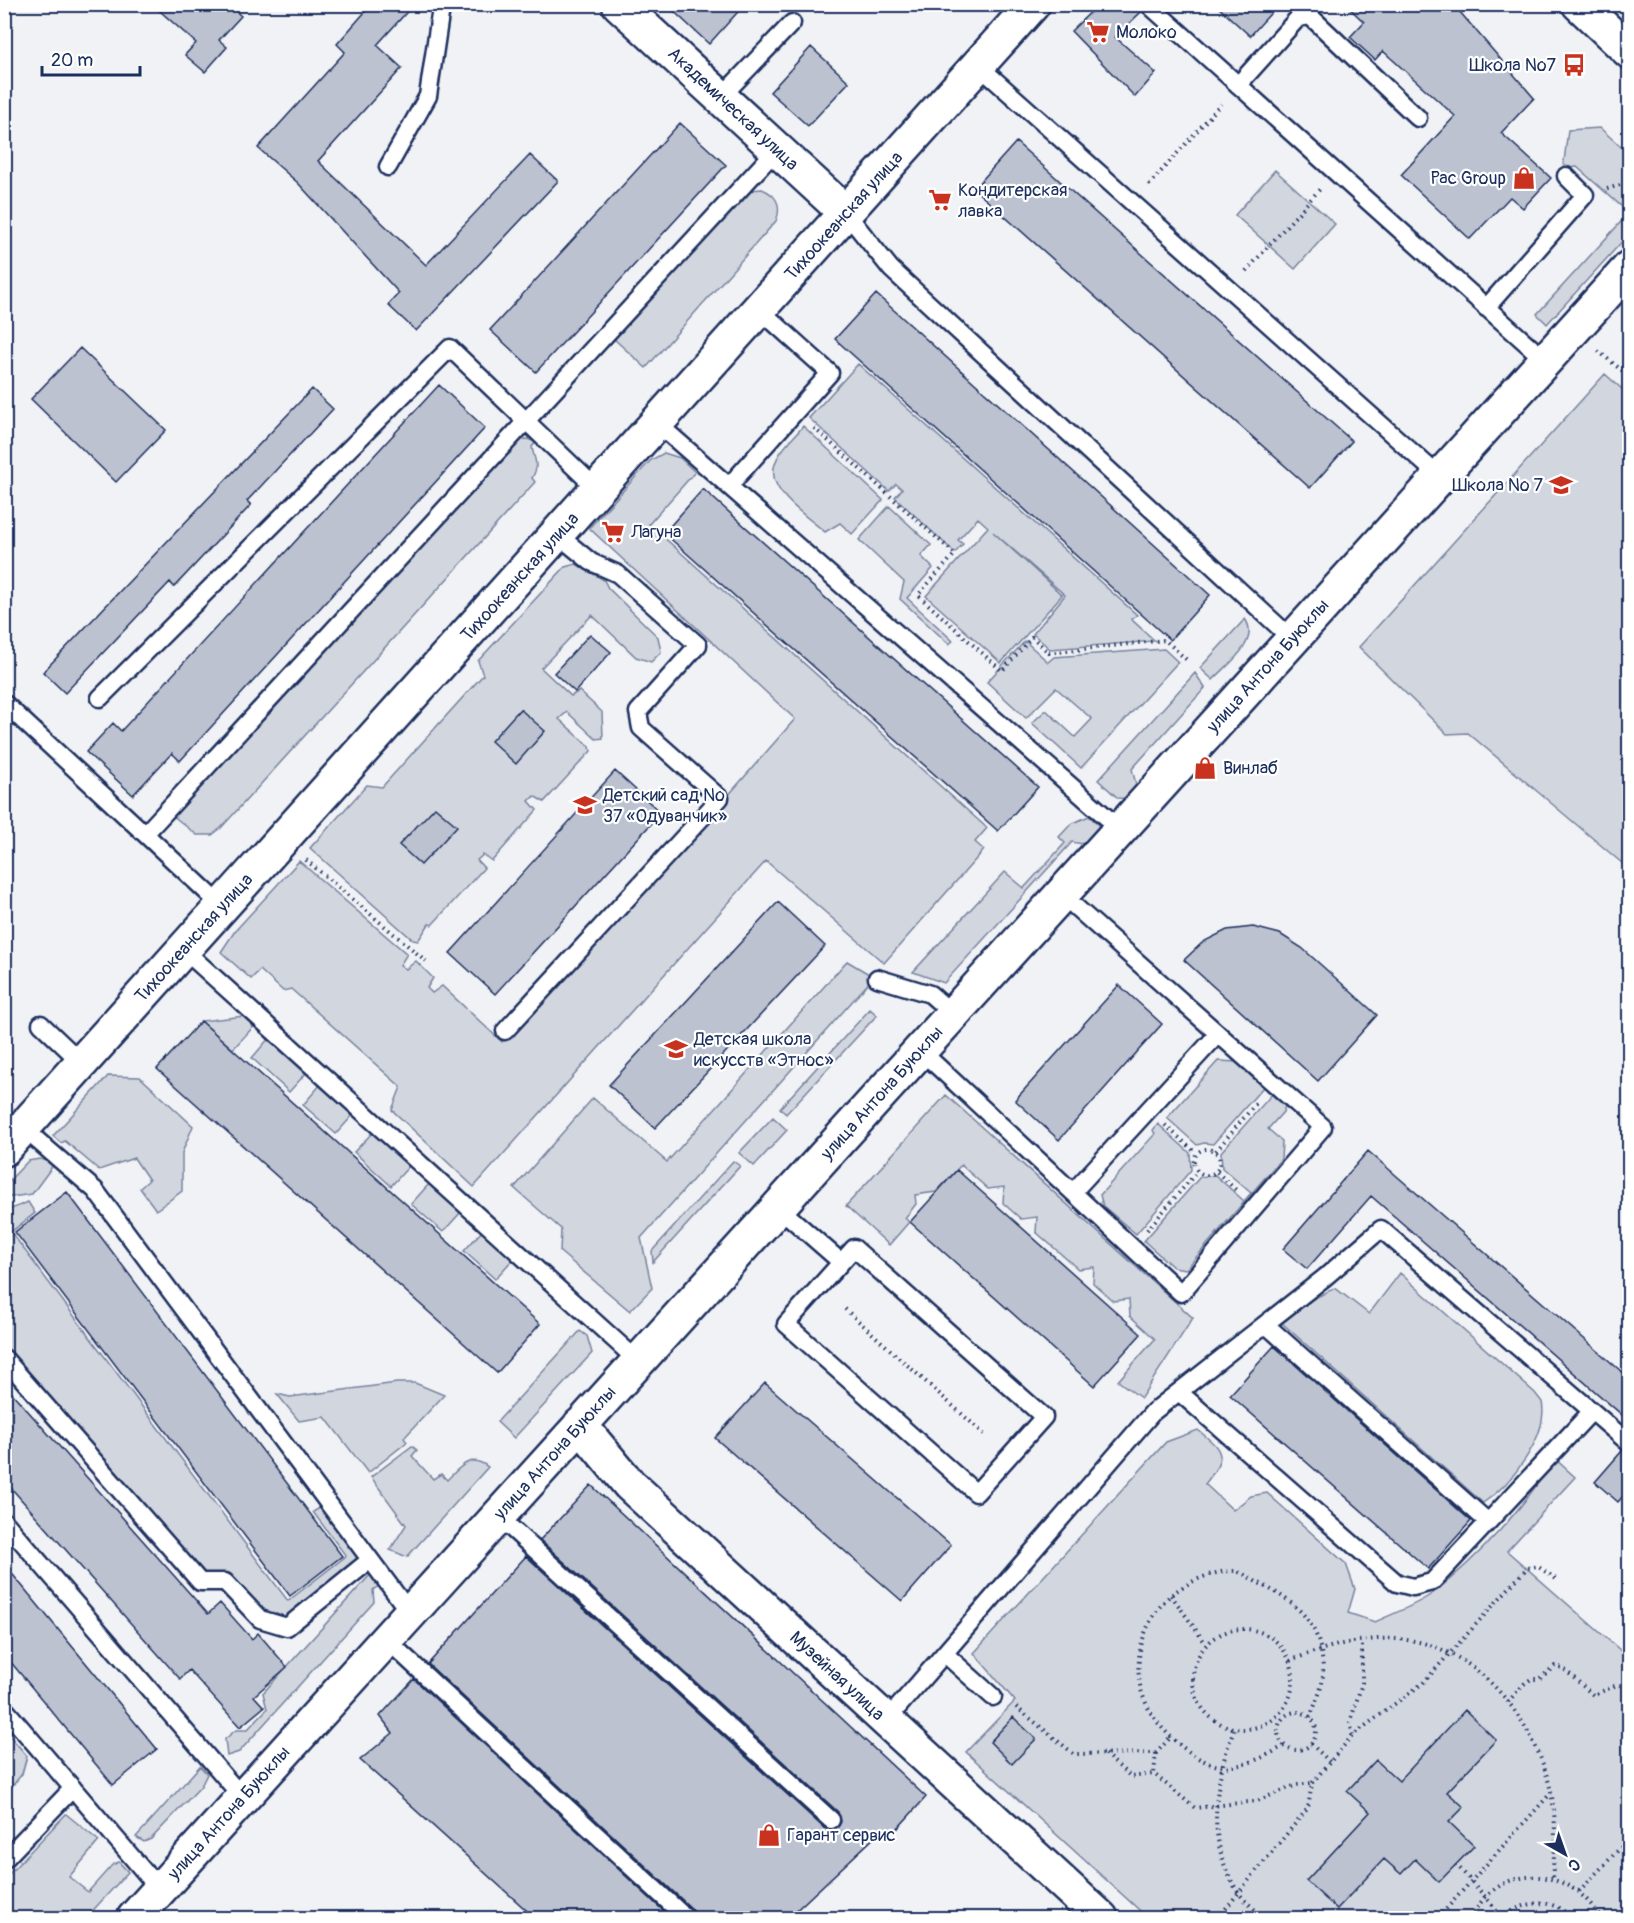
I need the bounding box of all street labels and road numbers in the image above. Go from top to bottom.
street label: Академическая улица [663,42,803,176]
street label: Тихоокеанская улица [780,147,908,285]
street label: Тихоокеанская улица [456,508,584,646]
street label: улица Антона Буюклы [1201,594,1334,738]
street label: Тихоокеанская улица [130,869,258,1007]
street label: улица Антона Буюклы [815,1021,948,1165]
street label: улица Антона Буюклы [488,1381,621,1525]
street label: Музейная улица [785,1626,889,1726]
street label: улица Антона Буюклы [162,1741,295,1885]

